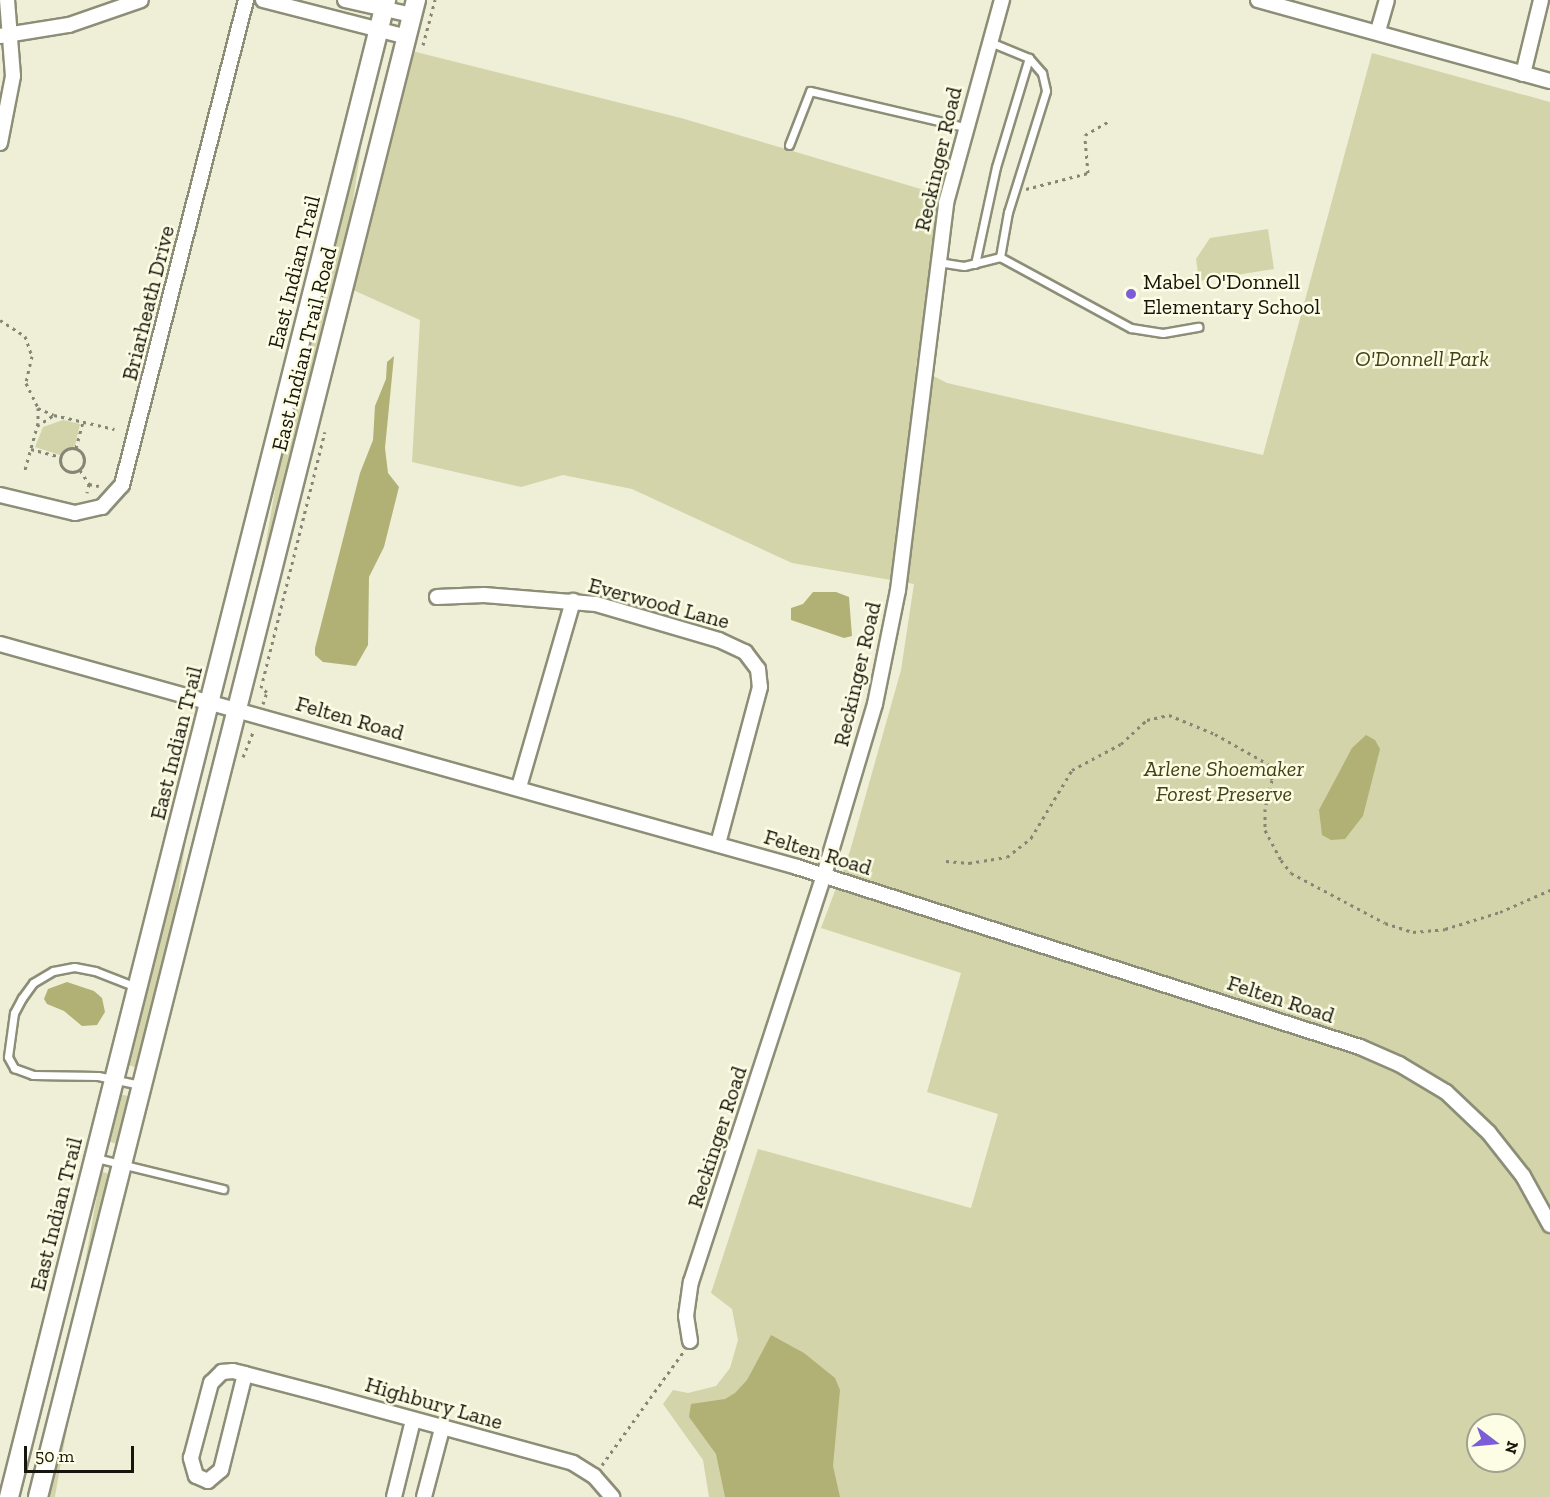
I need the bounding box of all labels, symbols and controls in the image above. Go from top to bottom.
street label: Reckinger Road [908,84,968,234]
street label: East Indian Trail [262,192,326,352]
street label: Briarheath Drive [116,223,180,383]
street label: East Indian Trail Road [266,244,342,454]
place label: Mabel O'Donnell Elementary School [1143,268,1321,320]
marker: Mabel O'Donnell Elementary School [1124,287,1138,301]
park label: O'Donnell Park [1355,346,1489,372]
street label: Everwood Lane [585,571,733,635]
street label: Reckinger Road [827,599,887,749]
street label: East Indian Trail [144,663,208,823]
street label: Felten Road [293,690,407,746]
park label: Arlene Shoemaker Forest Preserve [1144,755,1304,806]
street label: Felten Road [761,823,875,881]
street label: Felten Road [1224,969,1338,1029]
street label: Reckinger Road [682,1063,752,1211]
street label: East Indian Trail [24,1134,88,1294]
street label: Highbury Lane [362,1371,506,1435]
north arrow [1466,1413,1526,1473]
scale bar [27,1434,136,1472]
text: N [1501,1439,1523,1456]
text: 50 m [35,1445,74,1467]

